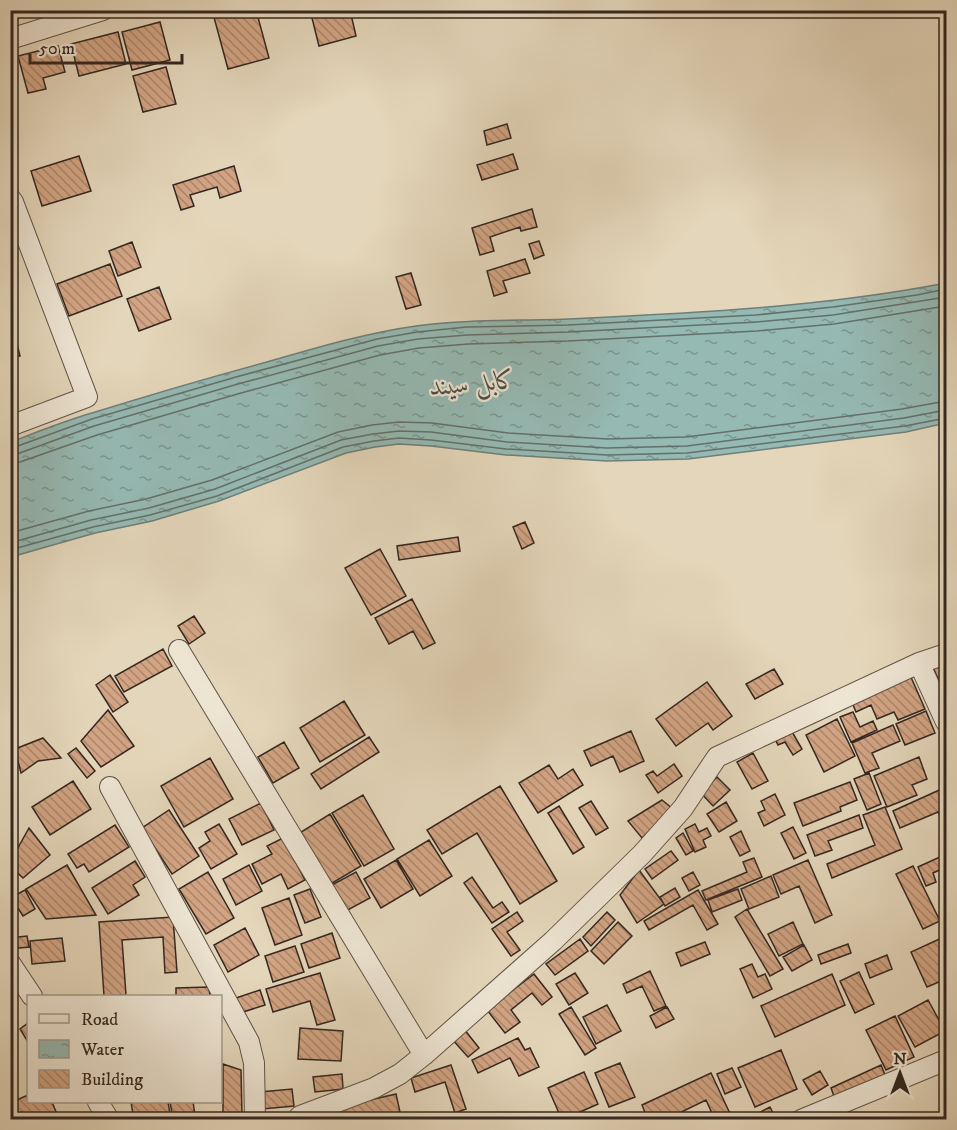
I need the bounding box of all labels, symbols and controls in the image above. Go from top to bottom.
scale bar [30,27,182,65]
text: 50 m [39,38,75,60]
water label: کابل سيند [428,364,518,404]
legend [27,995,222,1103]
text: Road [81,1009,118,1031]
text: Water [80,1039,124,1061]
north arrow [870,1043,930,1103]
text: N [893,1049,907,1069]
text: Building [81,1069,143,1091]

